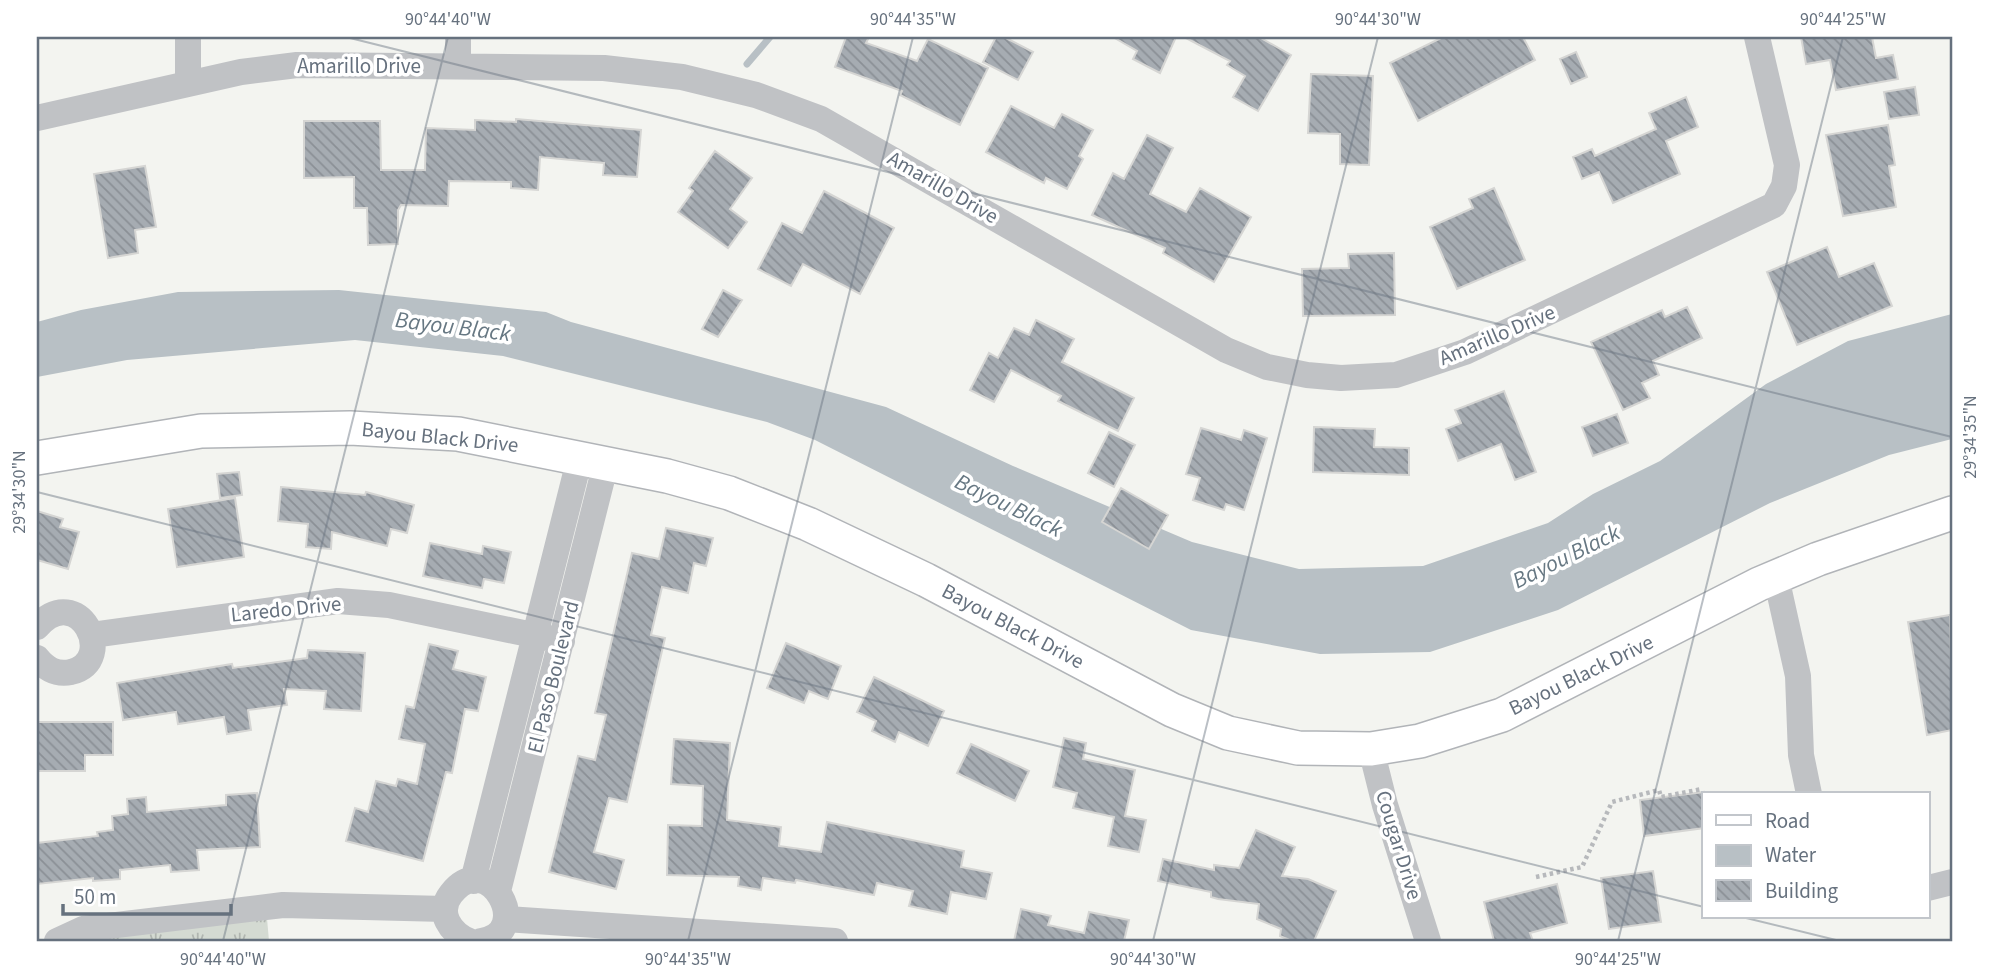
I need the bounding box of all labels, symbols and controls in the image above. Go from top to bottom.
text: 90°44'40"W [405,7,491,32]
text: 90°44'35"W [870,7,956,32]
text: 90°44'30"W [1335,7,1421,32]
text: 90°44'25"W [1800,7,1886,32]
street label: Amarillo Drive [297,51,421,81]
street label: Amarillo Drive [882,143,1004,231]
street label: Amarillo Drive [1434,297,1560,373]
water label: Bayou Black [393,303,514,350]
text: 29°34'35"N [1958,395,1983,479]
street label: Bayou Black Drive [360,414,520,460]
text: 29°34'30"N [7,450,32,534]
water label: Bayou Black [949,465,1069,546]
water label: Bayou Black [1507,516,1627,597]
street label: Bayou Black Drive [936,576,1090,676]
street label: Laredo Drive [229,588,343,630]
street label: El Paso Boulevard [520,598,586,756]
street label: Bayou Black Drive [1504,627,1658,723]
street label: Cougar Drive [1368,787,1430,903]
legend [1702,792,1930,918]
text: Road [1765,806,1810,836]
text: Water [1765,840,1817,870]
scale bar [63,873,231,917]
text: Building [1765,876,1839,906]
text: 50 m [74,882,116,912]
text: 90°44'40"W [180,947,266,972]
text: 90°44'35"W [645,947,731,972]
text: 90°44'30"W [1110,947,1196,972]
text: 90°44'25"W [1575,947,1661,972]

